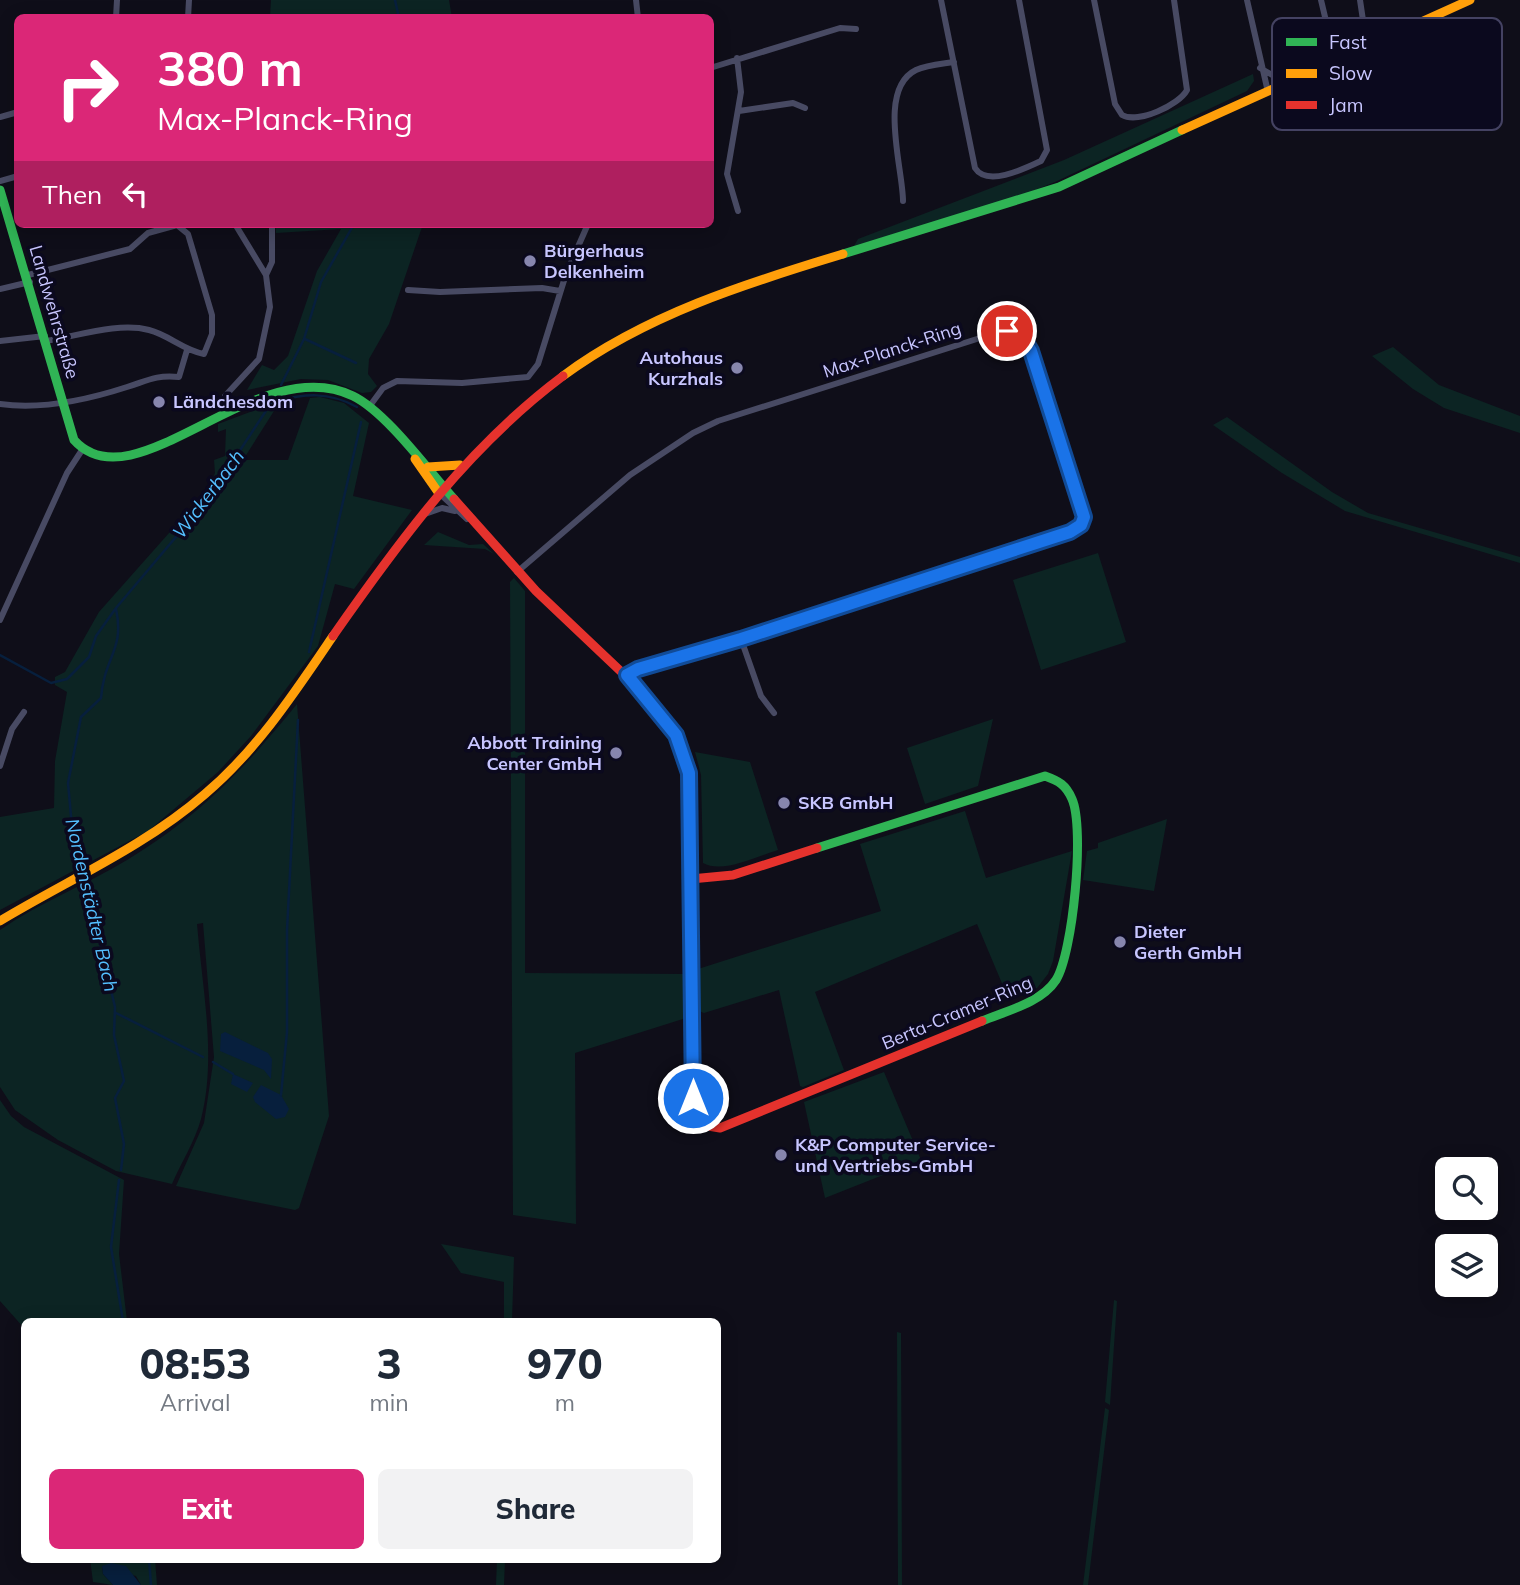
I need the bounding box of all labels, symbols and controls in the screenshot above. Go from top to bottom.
legend [1272,18,1502,130]
text: Fast [1329,30,1367,54]
text: 380 m [157,37,303,98]
icon: right [42,42,133,133]
text: Slow [1329,61,1373,85]
text: Jam [1329,93,1363,117]
text: Max-Planck-Ring [157,98,413,138]
icon: left [116,175,154,213]
text: Then [42,178,102,211]
place label: Bürgerhaus Delkenheim [544,239,644,283]
street label: Landwehrstraße [24,242,85,381]
marker: Bürgerhaus Delkenheim [522,253,538,269]
pin [977,301,1037,361]
icon: arrive [988,312,1026,350]
street label: Max-Planck-Ring [820,316,964,383]
place label: Autohaus Kurzhals [640,346,723,390]
marker: Autohaus Kurzhals [729,360,745,376]
place label: Ländchesdom [173,390,293,413]
marker: Ländchesdom [151,394,167,410]
water label: Wickerbach [167,445,249,543]
place label: Abbott Training Center GmbH [467,731,602,775]
marker: Abbott Training Center GmbH [608,745,624,761]
place label: SKB GmbH [798,791,894,814]
marker: SKB GmbH [776,795,792,811]
water label: Nordenstädter Bach [60,816,124,994]
place label: Dieter Gerth GmbH [1134,920,1242,964]
marker: Dieter Gerth GmbH [1112,934,1128,950]
street label: Berta-Cramer-Ring [878,971,1035,1055]
position arrow [656,1061,730,1135]
place label: K&P Computer Service- und Vertriebs-GmbH [795,1133,996,1177]
marker: K&P Computer Service- und Vertriebs-GmbH [773,1147,789,1163]
map controls [1435,1157,1498,1297]
button: search [1435,1157,1498,1220]
button: layers [1435,1234,1498,1297]
text: 08:53 [139,1337,251,1390]
text: 3 [376,1337,402,1390]
text: 970 [527,1337,603,1390]
text: Arrival [160,1388,230,1417]
text: min [369,1388,409,1417]
text: m [555,1388,575,1417]
button: Exit [49,1469,364,1549]
button: Share [378,1469,693,1549]

